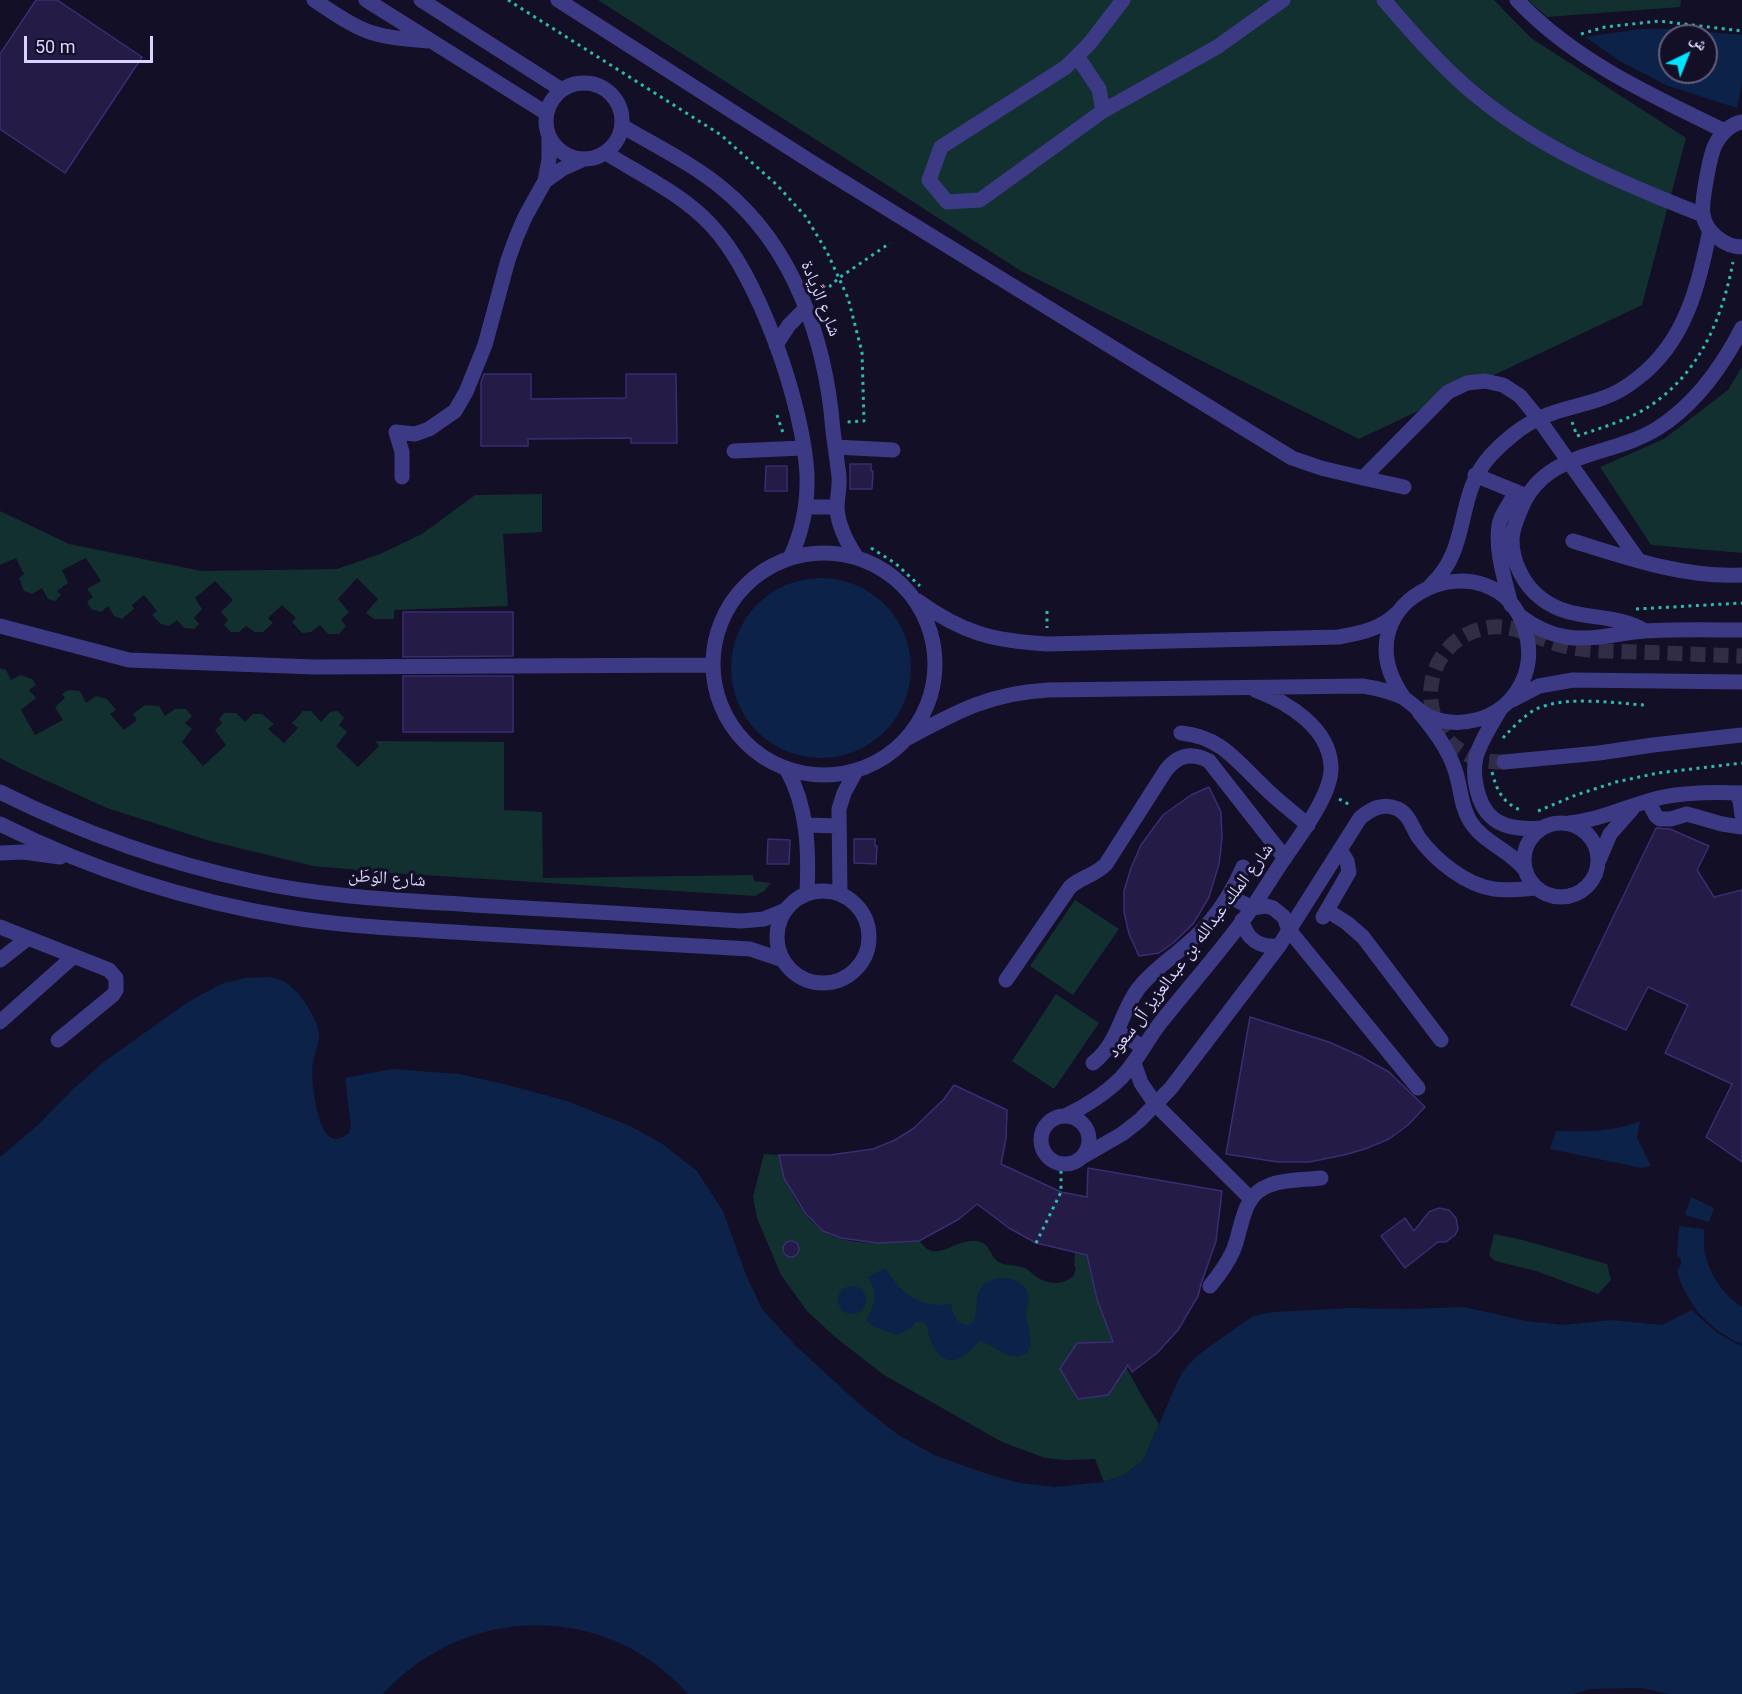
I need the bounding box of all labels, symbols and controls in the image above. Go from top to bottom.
scale bar [27,24,156,62]
north arrow [1658,24,1718,84]
text: ش [1687,29,1712,55]
text: 50 m [35,36,75,57]
street label: شارع الرِّيادة [795,258,845,340]
street label: شارع الملك عبدالله بن عبدالعزيز آل سعود [1103,840,1279,1062]
street label: شارع الوَطَن [348,866,426,892]

